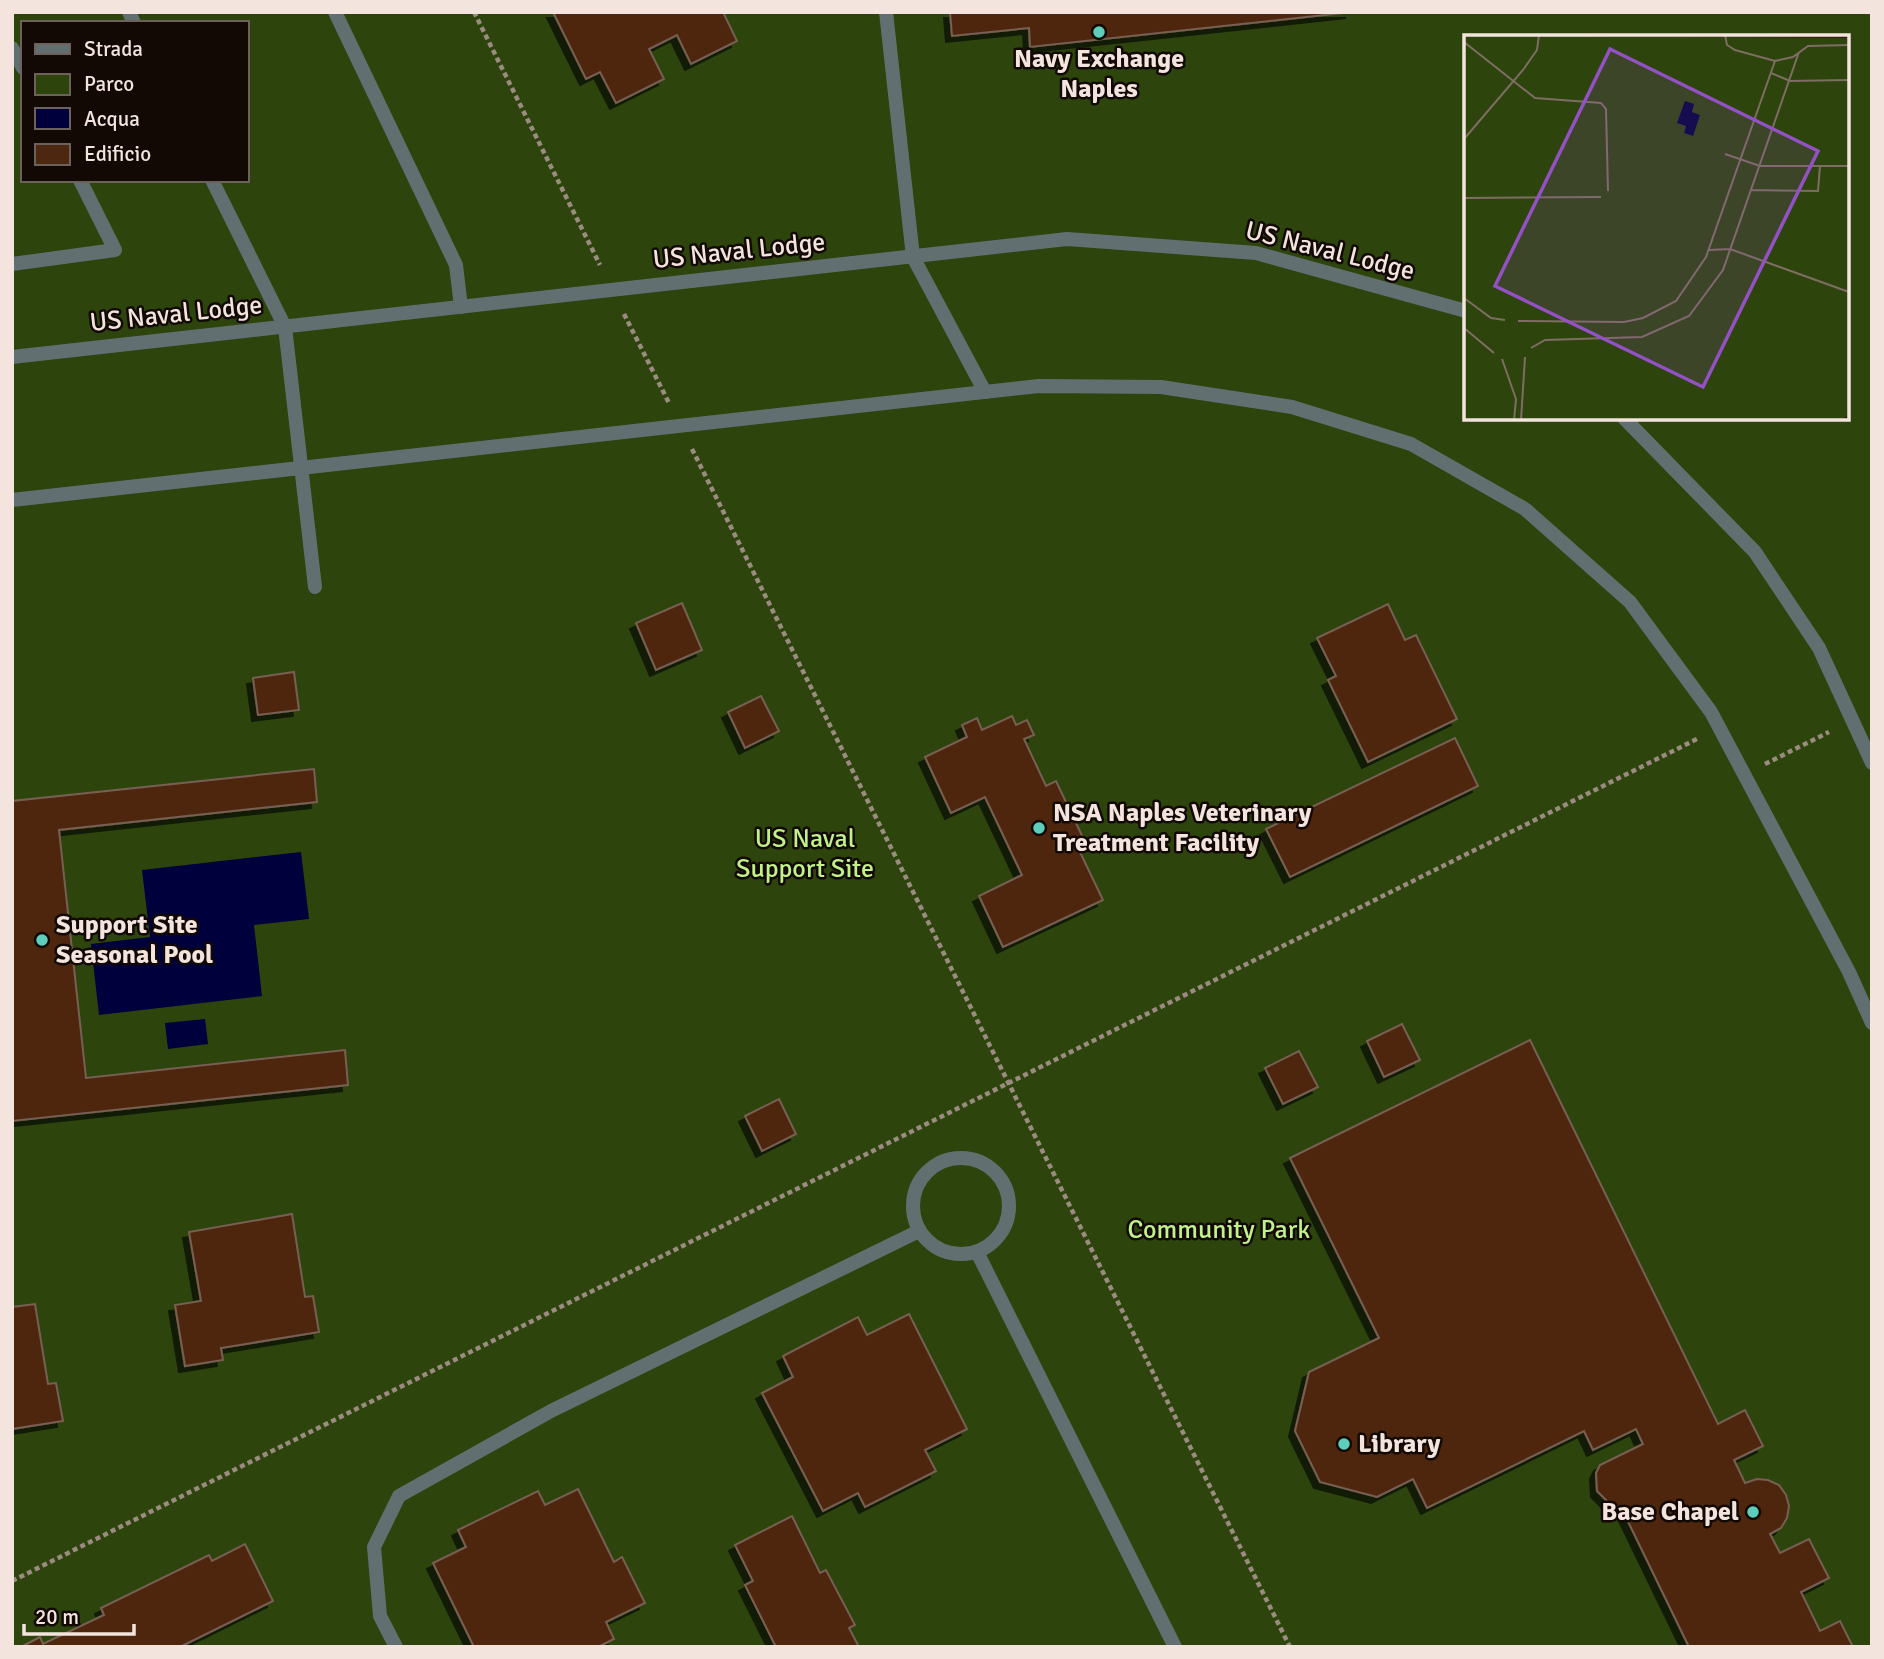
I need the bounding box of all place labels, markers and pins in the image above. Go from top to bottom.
marker: Navy Exchange Naples [1091,24,1107,40]
place label: Navy Exchange Naples [1014,43,1184,105]
place label: NSA Naples Veterinary Treatment Facility [1053,797,1312,859]
marker: NSA Naples Veterinary Treatment Facility [1031,820,1047,836]
place label: Support Site Seasonal Pool [56,909,213,971]
marker: Support Site Seasonal Pool [34,932,50,948]
place label: Library [1358,1428,1440,1460]
marker: Library [1336,1436,1352,1452]
place label: Base Chapel [1601,1496,1739,1528]
marker: Base Chapel [1745,1504,1761,1520]

